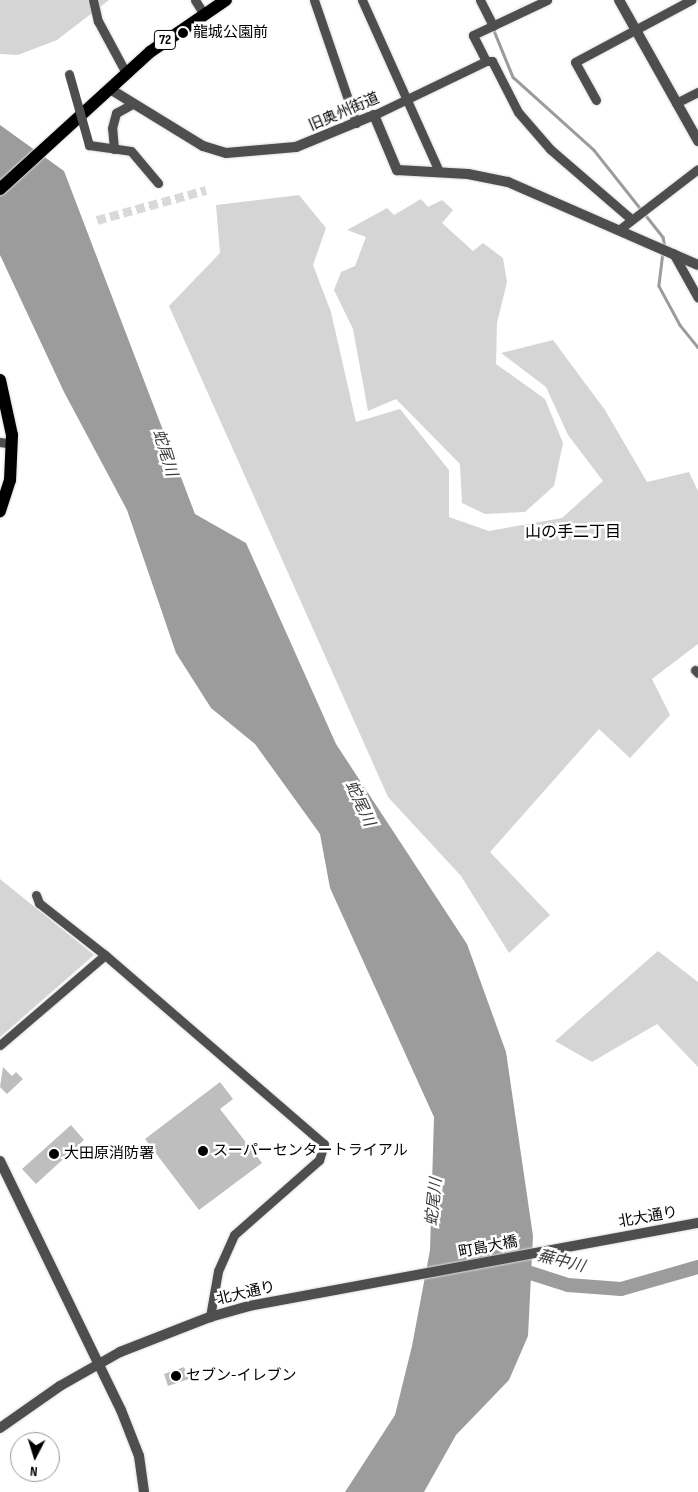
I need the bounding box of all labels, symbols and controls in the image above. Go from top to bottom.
place label: 龍城公園前 [193,24,268,42]
marker: 龍城公園前 [177,27,189,39]
road number: 72 [154,28,176,52]
street label: 旧奥州街道 [306,89,382,135]
water label: 蛇尾川 [148,427,180,479]
district label: 山の手二丁目 [525,523,621,543]
water label: 蛇尾川 [340,778,378,830]
place label: スーパーセンタートライアル [213,1142,408,1160]
place label: 大田原消防署 [64,1145,154,1163]
marker: スーパーセンタートライアル [197,1145,209,1157]
marker: 大田原消防署 [48,1148,60,1160]
water label: 蛇尾川 [423,1177,447,1227]
street label: 北大通り [617,1203,679,1231]
street label: 町島大橋 [457,1232,519,1262]
water label: 蕪中川 [535,1247,587,1277]
street label: 北大通り [215,1277,277,1309]
place label: セブン-イレブン [186,1367,297,1385]
marker: セブン-イレブン [170,1370,182,1382]
north arrow [10,1432,60,1482]
text: N [29,1463,38,1480]

